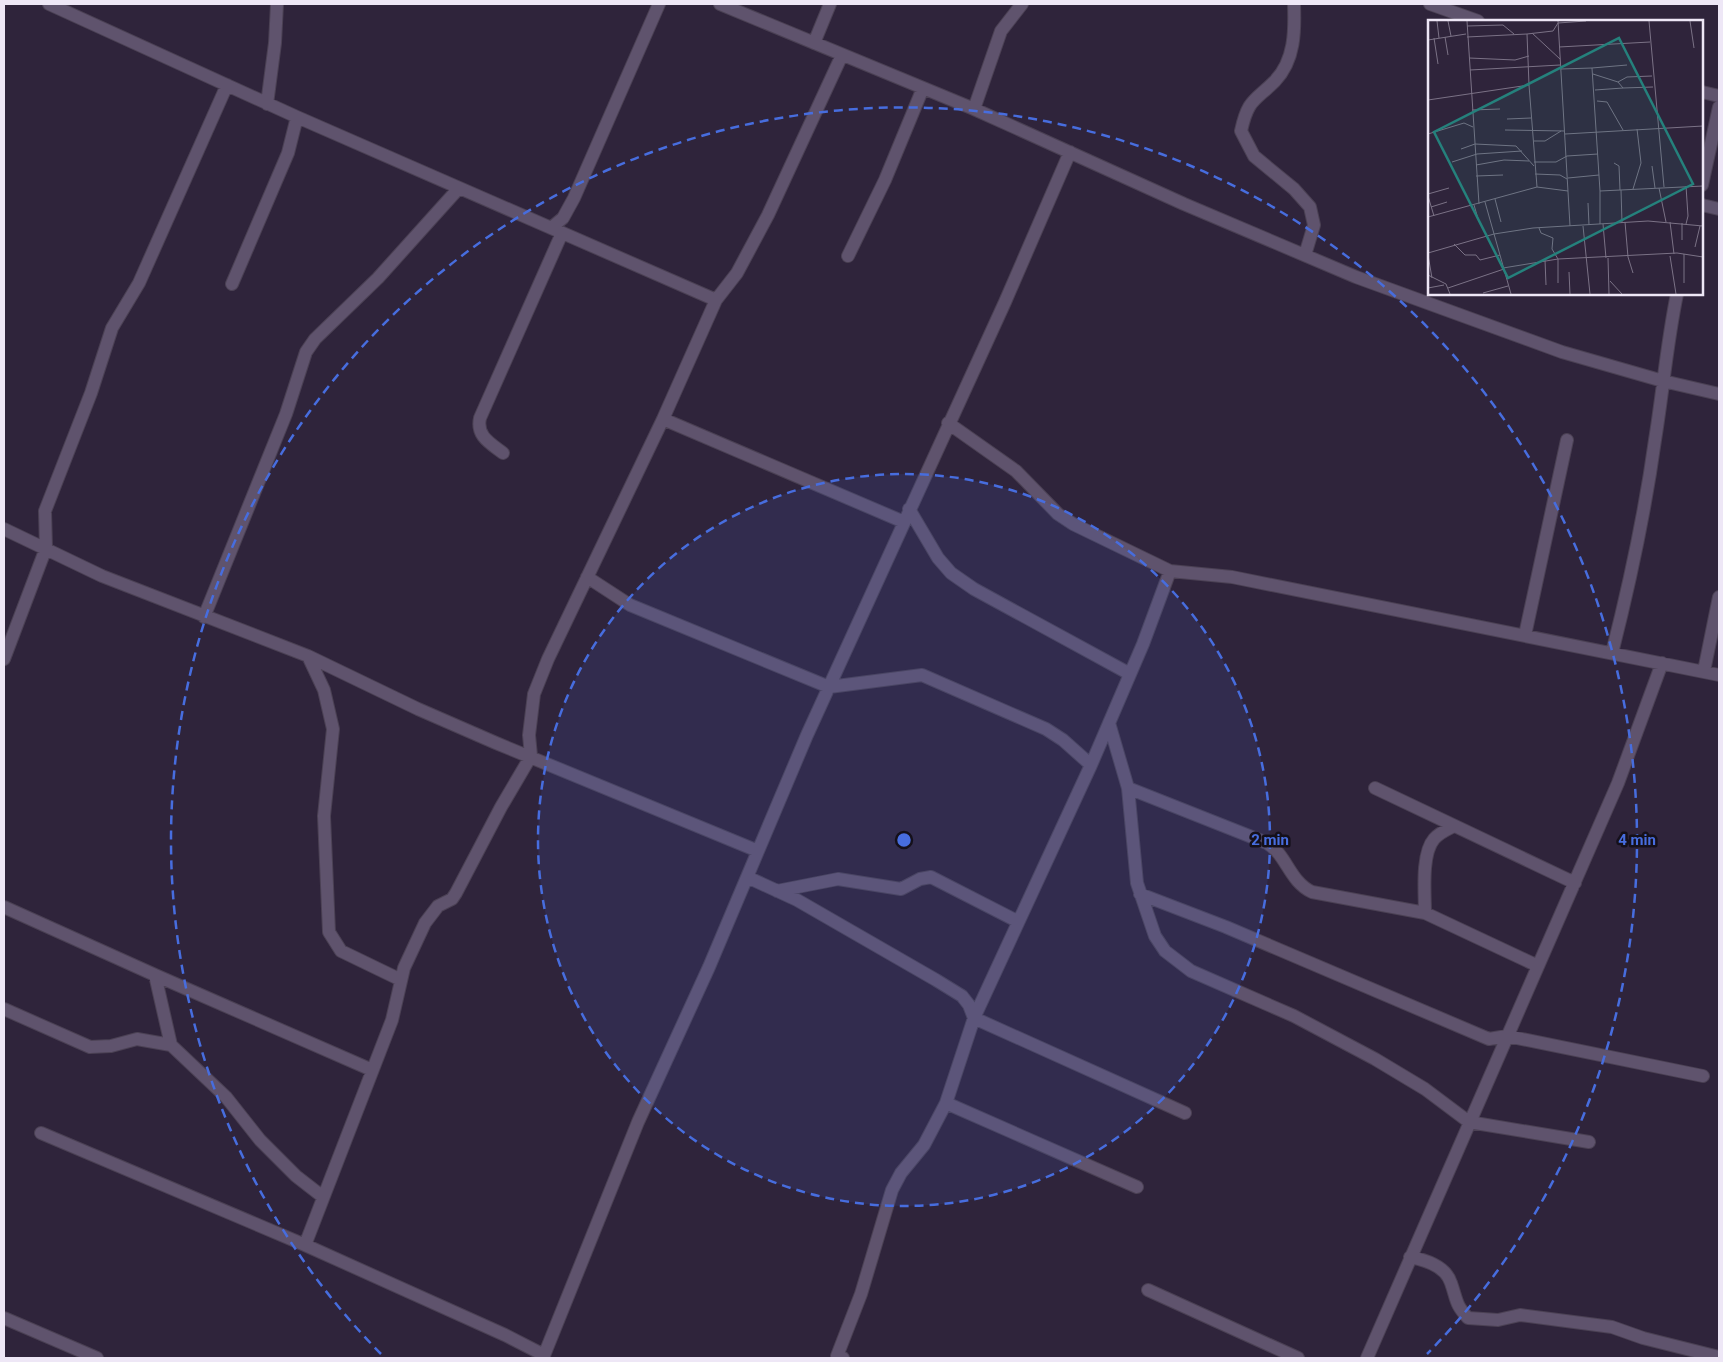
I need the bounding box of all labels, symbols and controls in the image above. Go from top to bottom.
inset map [1428,20,1703,295]
centre of rings [895,831,913,849]
text: 2 min [1251,831,1289,849]
text: 4 min [1618,831,1656,849]

